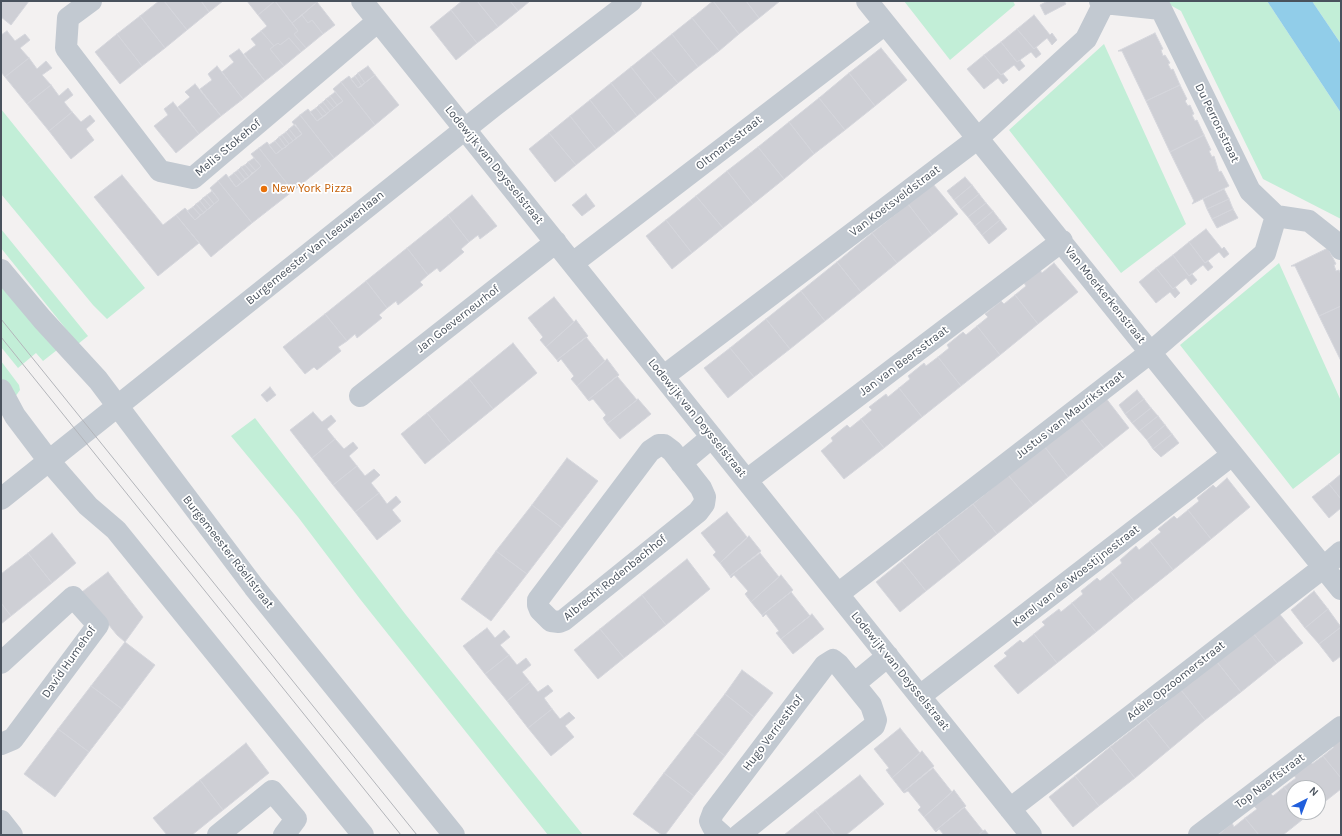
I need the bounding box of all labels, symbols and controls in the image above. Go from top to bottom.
street label: Du Perronstraat [1192,81,1242,165]
street label: Lodewijk van Deysselstraat [442,103,546,227]
street label: Oltmansstraat [693,113,765,173]
street label: Melis Stokehof [192,116,264,180]
street label: Van Koetsveldstraat [847,162,943,240]
place label: New York Pizza [272,182,352,196]
marker: New York Pizza [259,184,269,194]
street label: Burgemeester Van Leeuwenlaan [243,188,387,308]
street label: Van Moerkerkenstraat [1061,244,1149,346]
street label: Jan Goeverneurhof [414,282,502,356]
street label: Jan van Beersstraat [857,323,951,399]
street label: Lodewijk van Deysselstraat [645,356,749,480]
street label: Justus van Maurikstraat [1013,368,1127,462]
street label: Burgemeester Röellstraat [179,493,277,611]
street label: Karel van de Woestijnestraat [1010,522,1142,630]
street label: Albrecht Rodenbachhof [561,532,669,624]
street label: Lodewijk van Deysselstraat [848,609,952,733]
street label: David Humehof [39,623,99,701]
street label: Adèle Opzoomerstraat [1124,638,1228,724]
street label: Hugo Verriesthof [740,692,806,774]
street label: Top Naeffstraat [1232,750,1308,812]
north arrow [1286,780,1326,820]
text: N [1306,784,1321,799]

